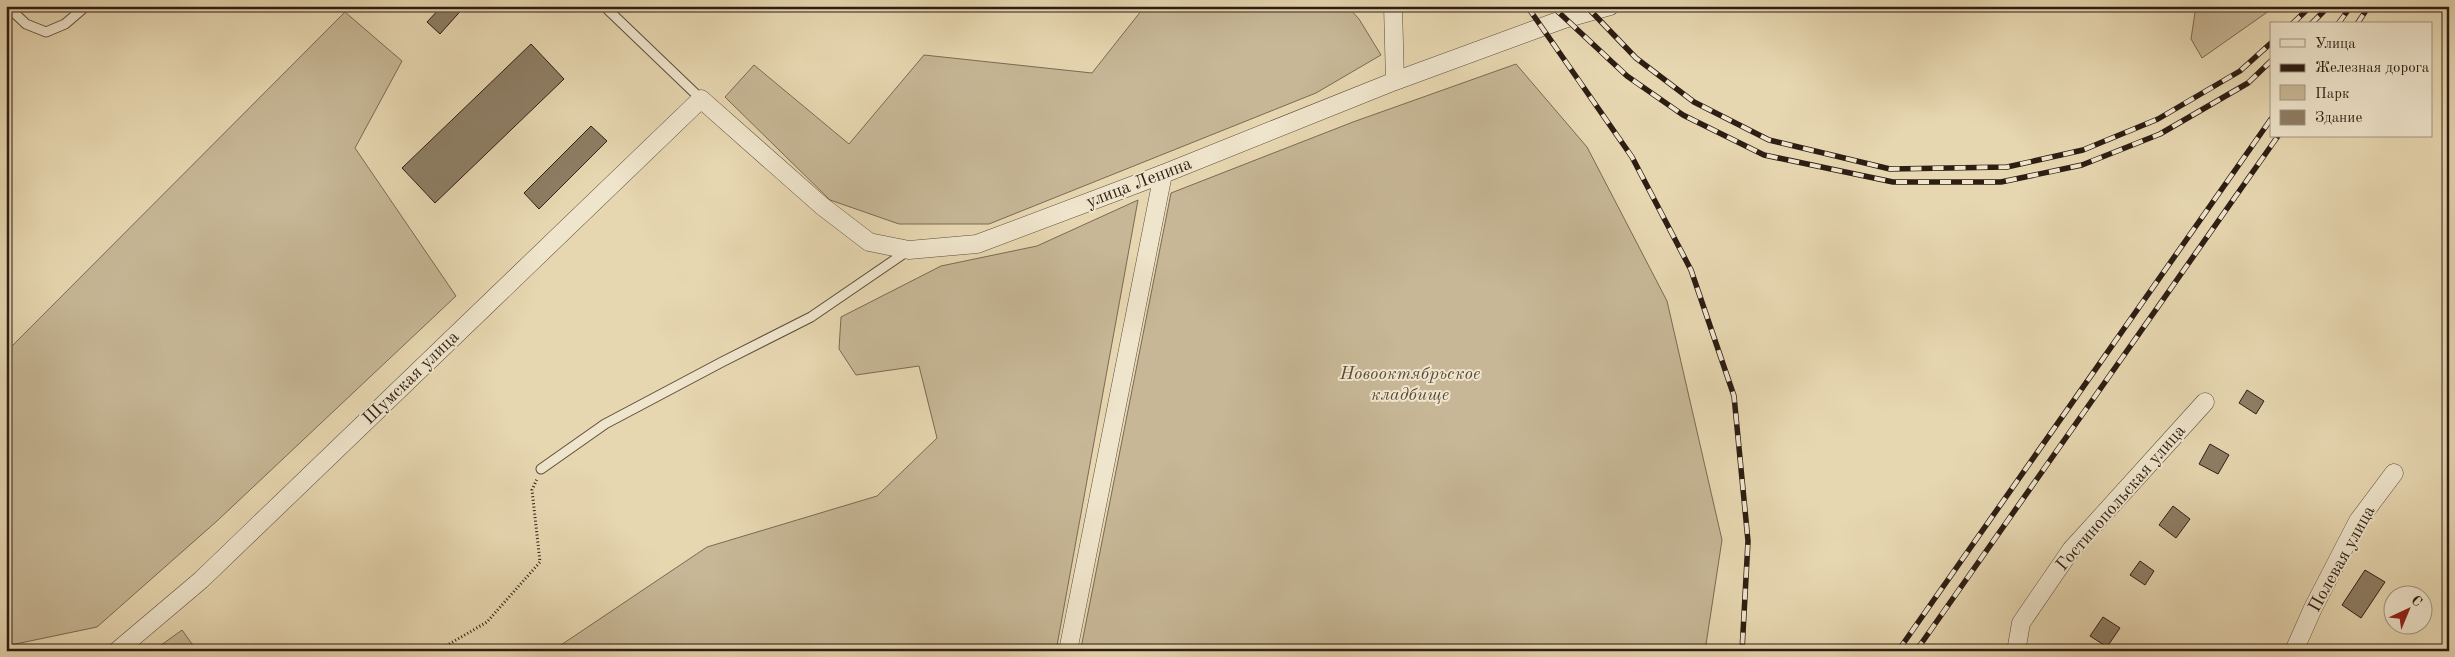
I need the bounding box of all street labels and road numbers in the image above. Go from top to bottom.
street label: улица Ленина [1084,155,1194,211]
street label: Шумская улица [359,328,463,428]
street label: Гостинопольская улица [2053,422,2189,574]
street label: Полевая улица [2305,503,2379,615]

